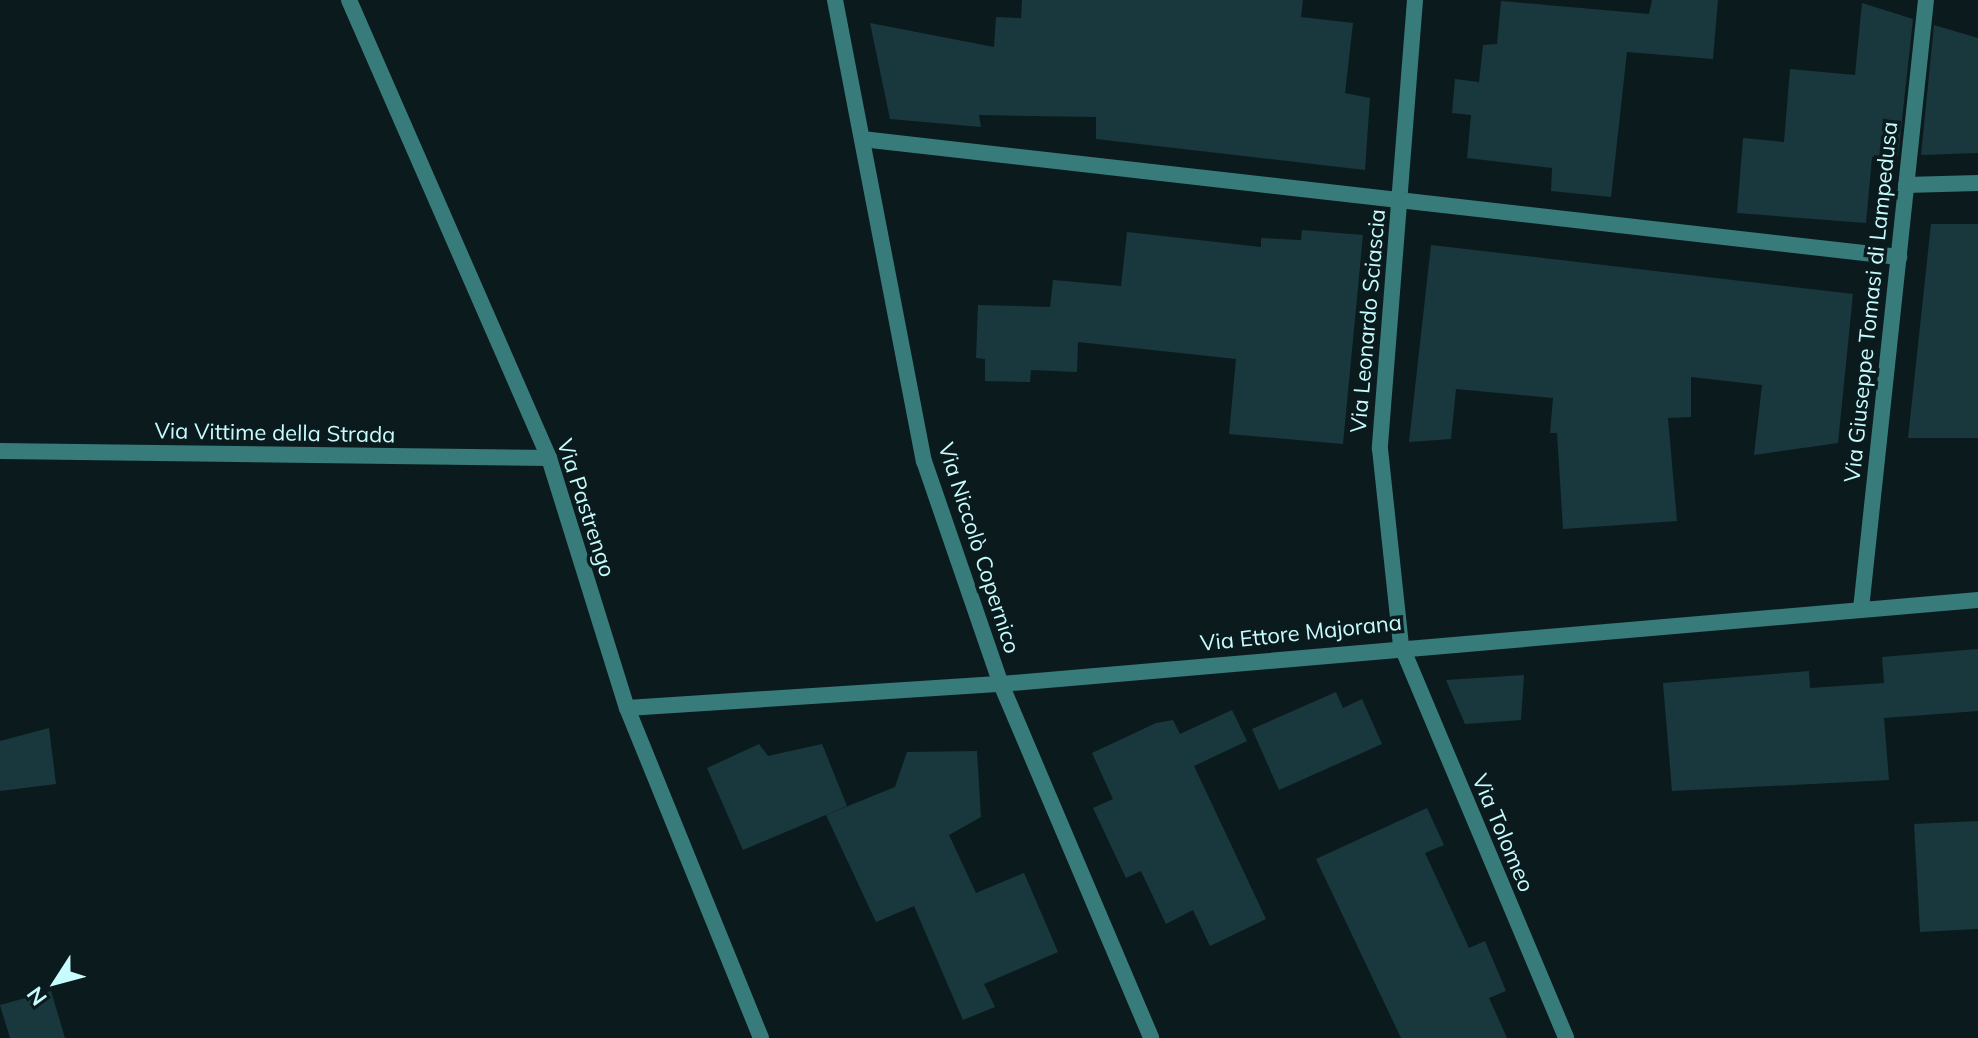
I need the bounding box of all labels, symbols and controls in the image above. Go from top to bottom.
street label: Via Giuseppe Tomasi di Lampedusa [1839,120,1903,484]
street label: Via Leonardo Sciascia [1345,208,1391,434]
street label: Via Vittime della Strada [154,418,396,448]
street label: Via Pastrengo [551,436,621,580]
street label: Via Niccolò Copernico [932,439,1026,657]
street label: Via Ettore Majorana [1199,609,1403,657]
street label: Via Tolomeo [1466,770,1540,896]
north arrow [16,942,96,1022]
text: N [20,981,53,1011]

